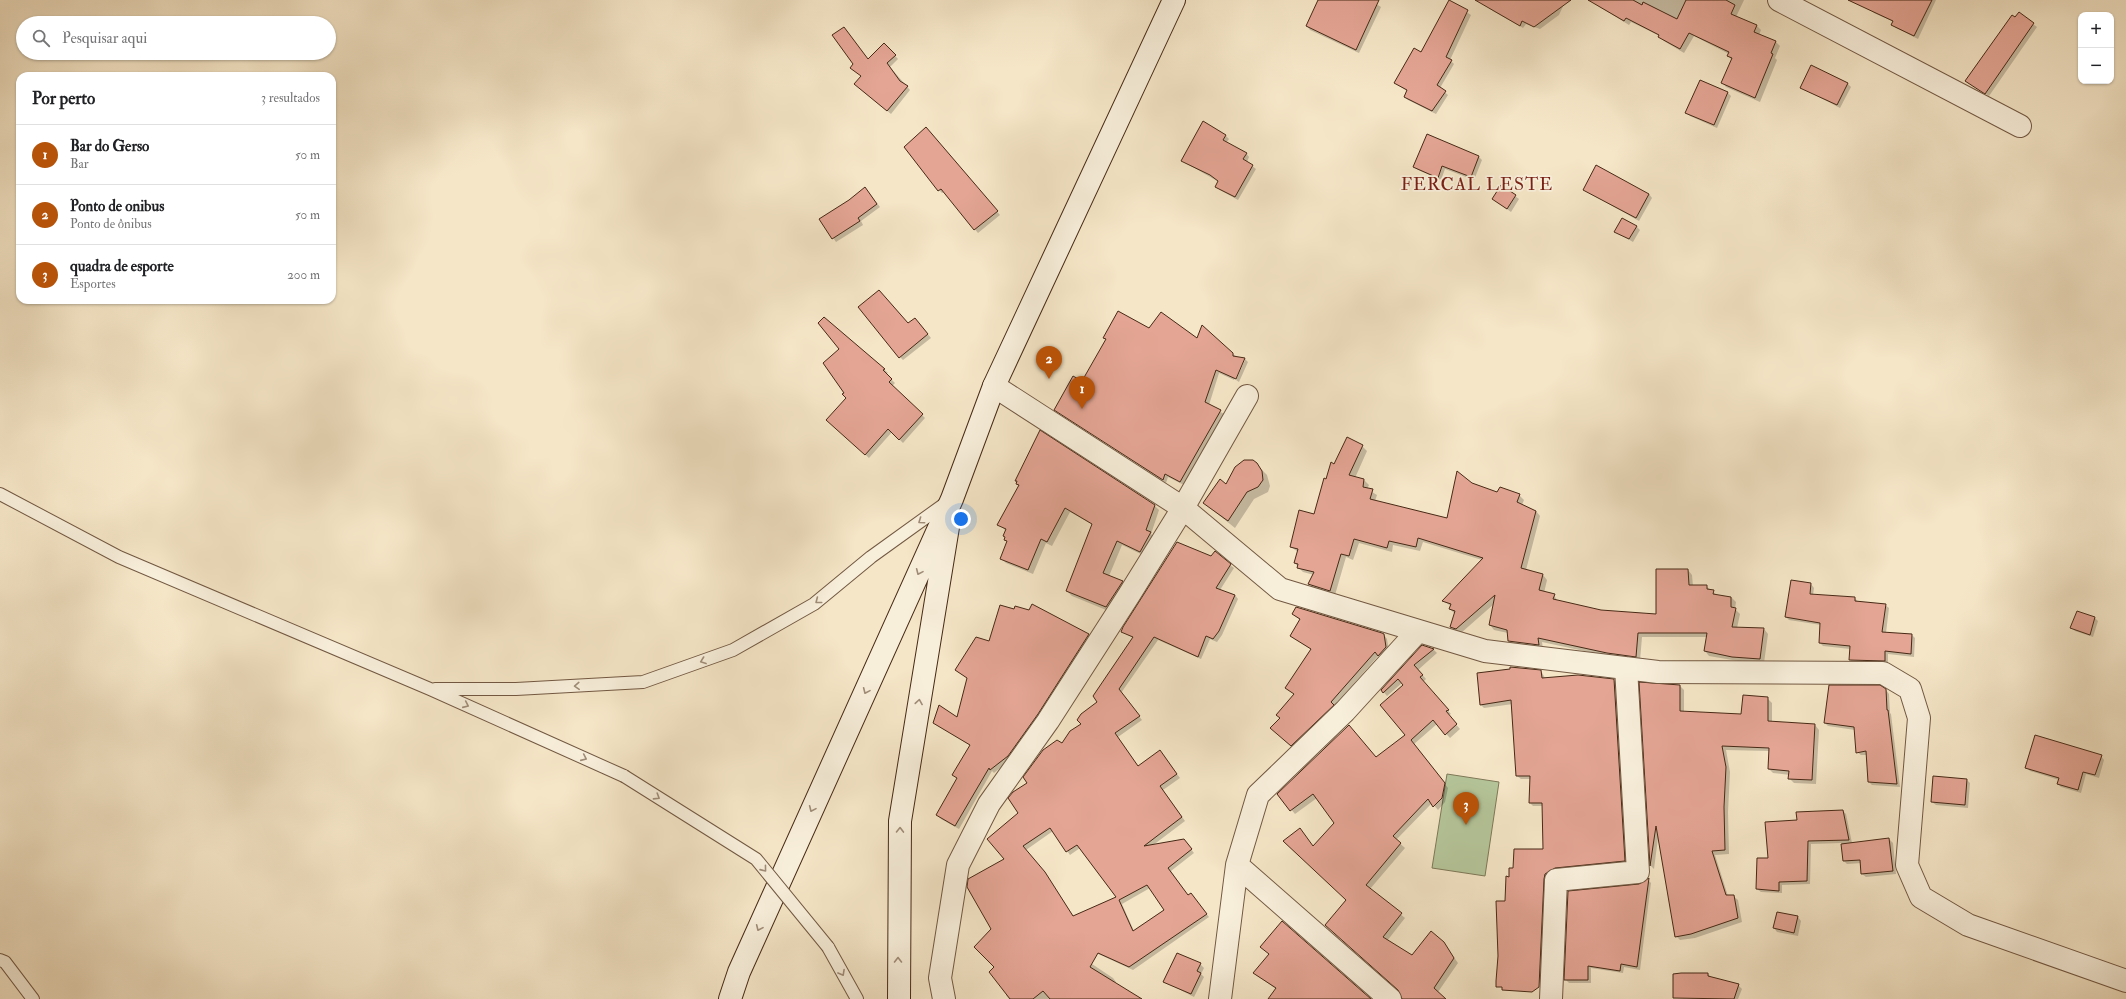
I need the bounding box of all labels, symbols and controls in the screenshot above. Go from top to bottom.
map controls [2078,12,2114,84]
button: + [2078,12,2114,48]
search box [16,16,336,60]
icon: search [30,27,52,49]
text: Pesquisar aqui [62,29,147,48]
button: − [2078,48,2114,84]
text: Por perto [32,88,95,109]
text: 3 resultados [261,90,320,106]
text: Bar do Gerso [70,137,149,156]
text: 1 [43,147,47,163]
text: 50 m [295,147,320,163]
text: Bar [70,156,89,172]
district label: FERCAL LESTE [1401,173,1553,196]
text: Ponto de onibus [70,197,164,216]
text: 2 [42,207,48,223]
text: 50 m [295,207,320,223]
text: Ponto de ônibus [70,216,152,232]
text: quadra de esporte [70,257,174,276]
text: 3 [43,267,48,283]
text: 200 m [287,267,320,283]
text: Esportes [70,276,116,292]
pin: 2 [1036,346,1062,379]
pin: 1 [1069,376,1095,409]
your location [951,509,971,529]
one-way arrow [918,516,925,523]
one-way arrow [916,568,924,576]
one-way arrow [815,596,822,603]
one-way arrow [700,656,707,664]
one-way arrow [574,681,580,690]
one-way arrow [863,687,871,694]
one-way arrow [915,698,923,705]
one-way arrow [461,700,469,708]
one-way arrow [581,754,588,762]
one-way arrow [653,792,660,800]
pin: 3 [1453,792,1479,825]
one-way arrow [809,805,817,813]
one-way arrow [896,827,904,833]
one-way arrow [760,864,767,871]
one-way arrow [756,924,764,931]
one-way arrow [894,957,902,963]
one-way arrow [838,969,845,976]

